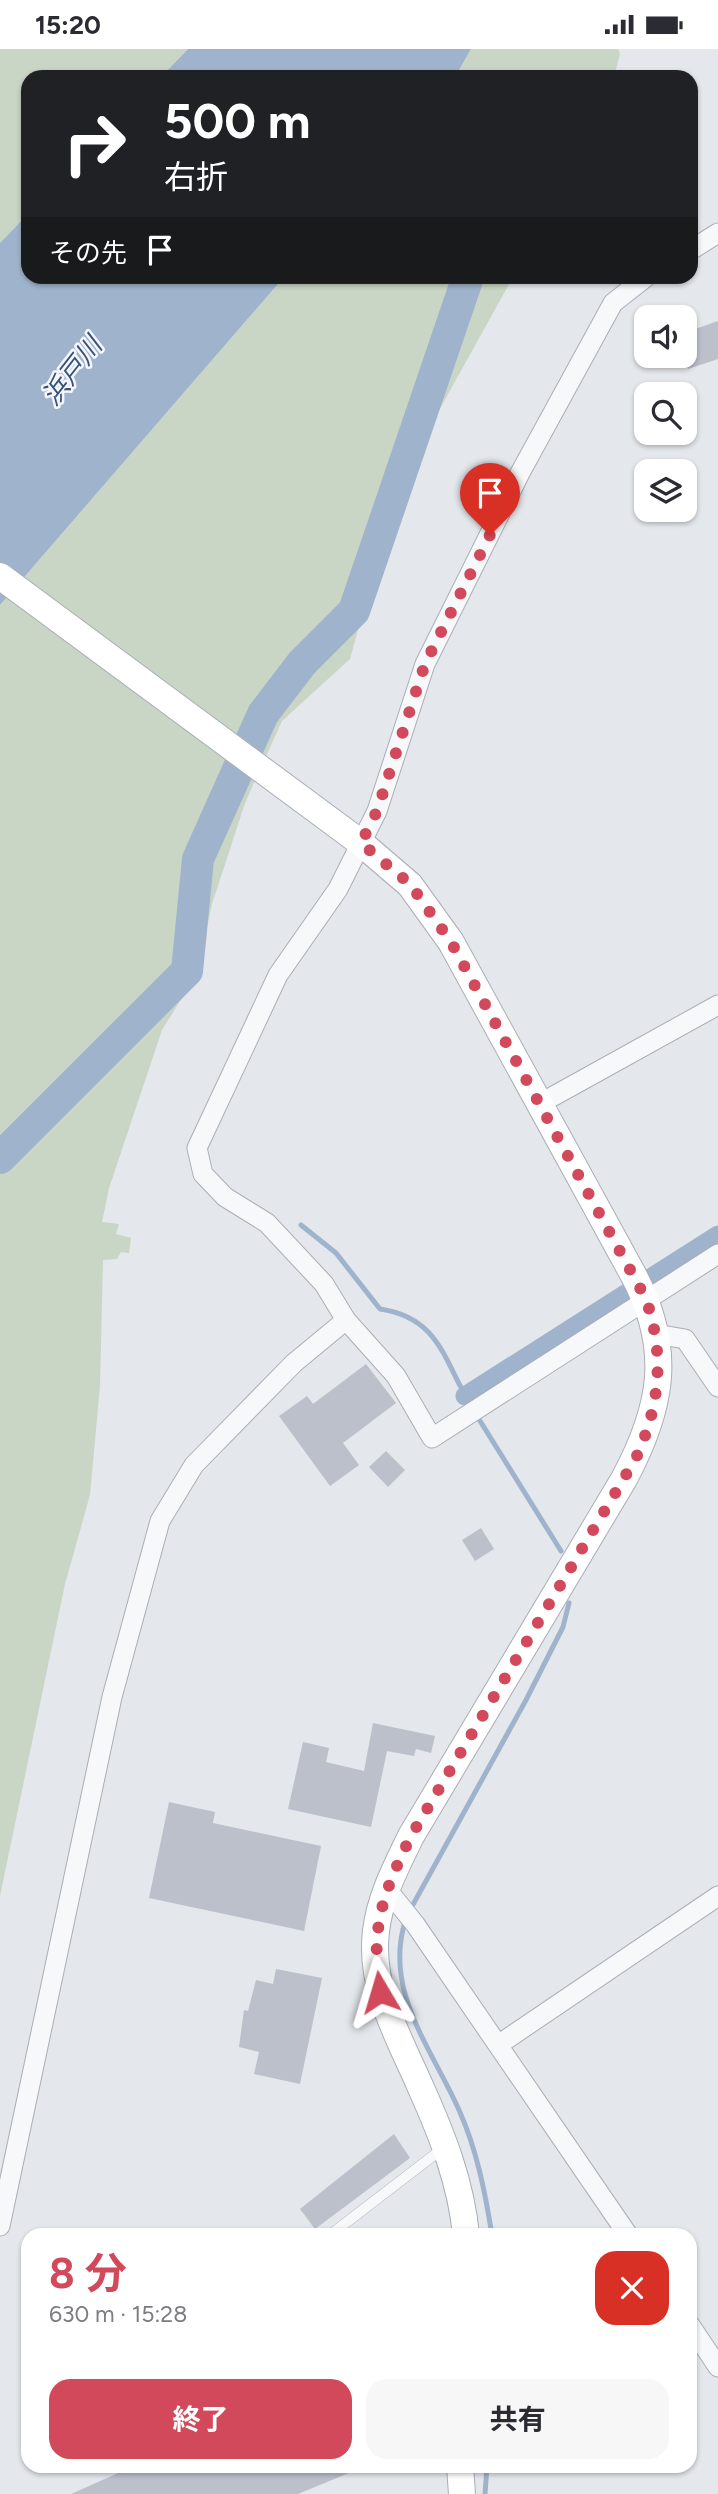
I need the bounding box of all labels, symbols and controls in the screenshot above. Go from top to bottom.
text: 15:20 [35,9,101,41]
text: 500 m [164,91,310,150]
icon: right [49,98,140,189]
text: 右折 [164,158,228,196]
icon: arrive [141,231,179,269]
text: その先 [49,237,127,269]
map controls [634,305,697,522]
button: sound [634,305,697,368]
water label: 浜戸川 [35,328,110,412]
button: search [634,382,697,445]
button: layers [634,459,697,522]
pin [460,463,520,535]
icon: arrive [471,474,509,512]
position arrow [343,1955,417,2029]
text: 8 分 [49,2248,127,2299]
button: close [595,2251,669,2325]
text: 630 m · 15:28 [49,2300,187,2328]
button: 終了 [49,2379,352,2459]
button: 共有 [366,2379,669,2459]

